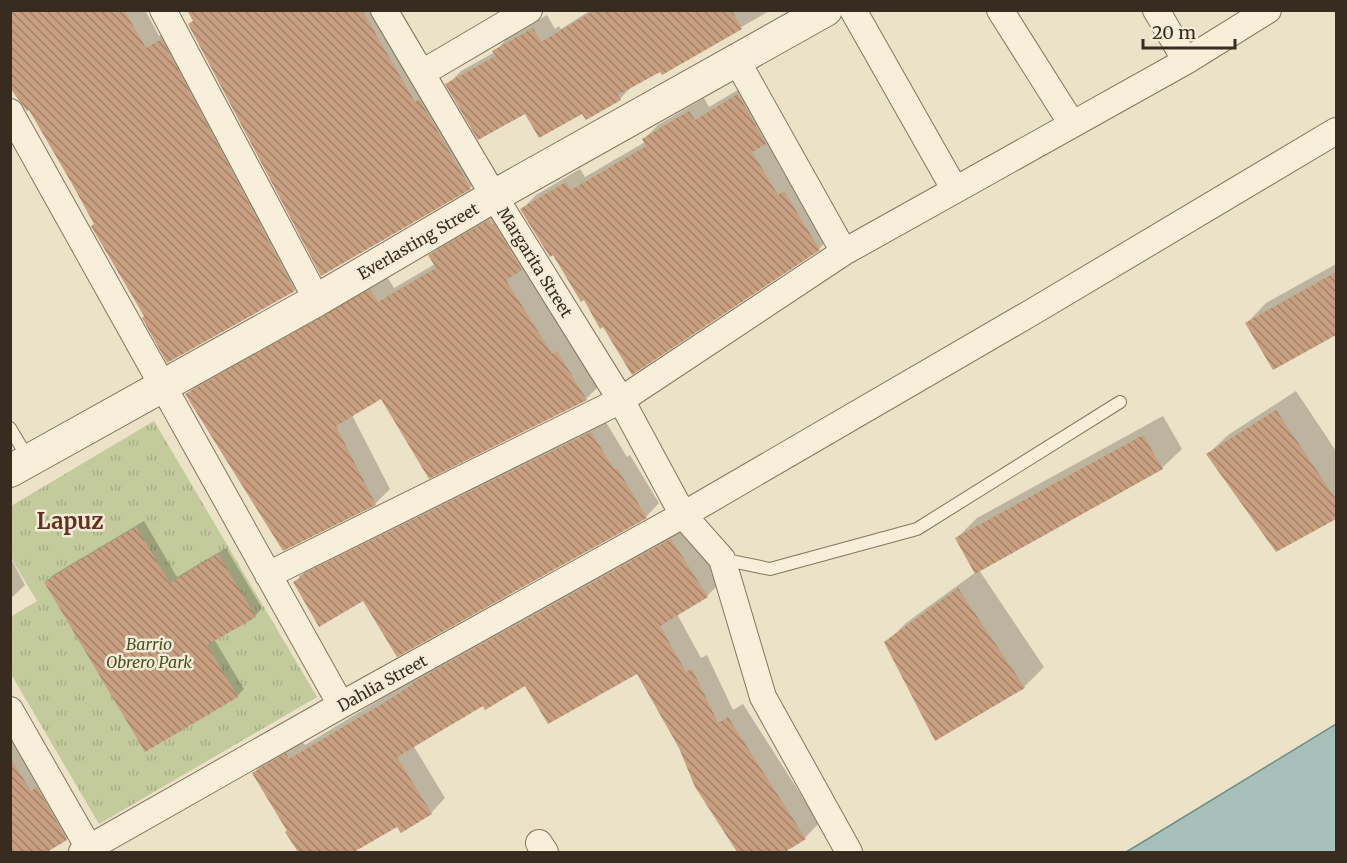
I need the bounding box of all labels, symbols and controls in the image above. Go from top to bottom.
scale bar [1143,12,1234,50]
text: 20 m [1152,21,1196,44]
street label: Everlasting Street [354,198,483,284]
street label: Margarita Street [493,203,577,321]
district label: Lapuz [37,507,103,535]
park label: Barrio Obrero Park [106,634,192,672]
street label: Dahlia Street [334,650,431,716]

